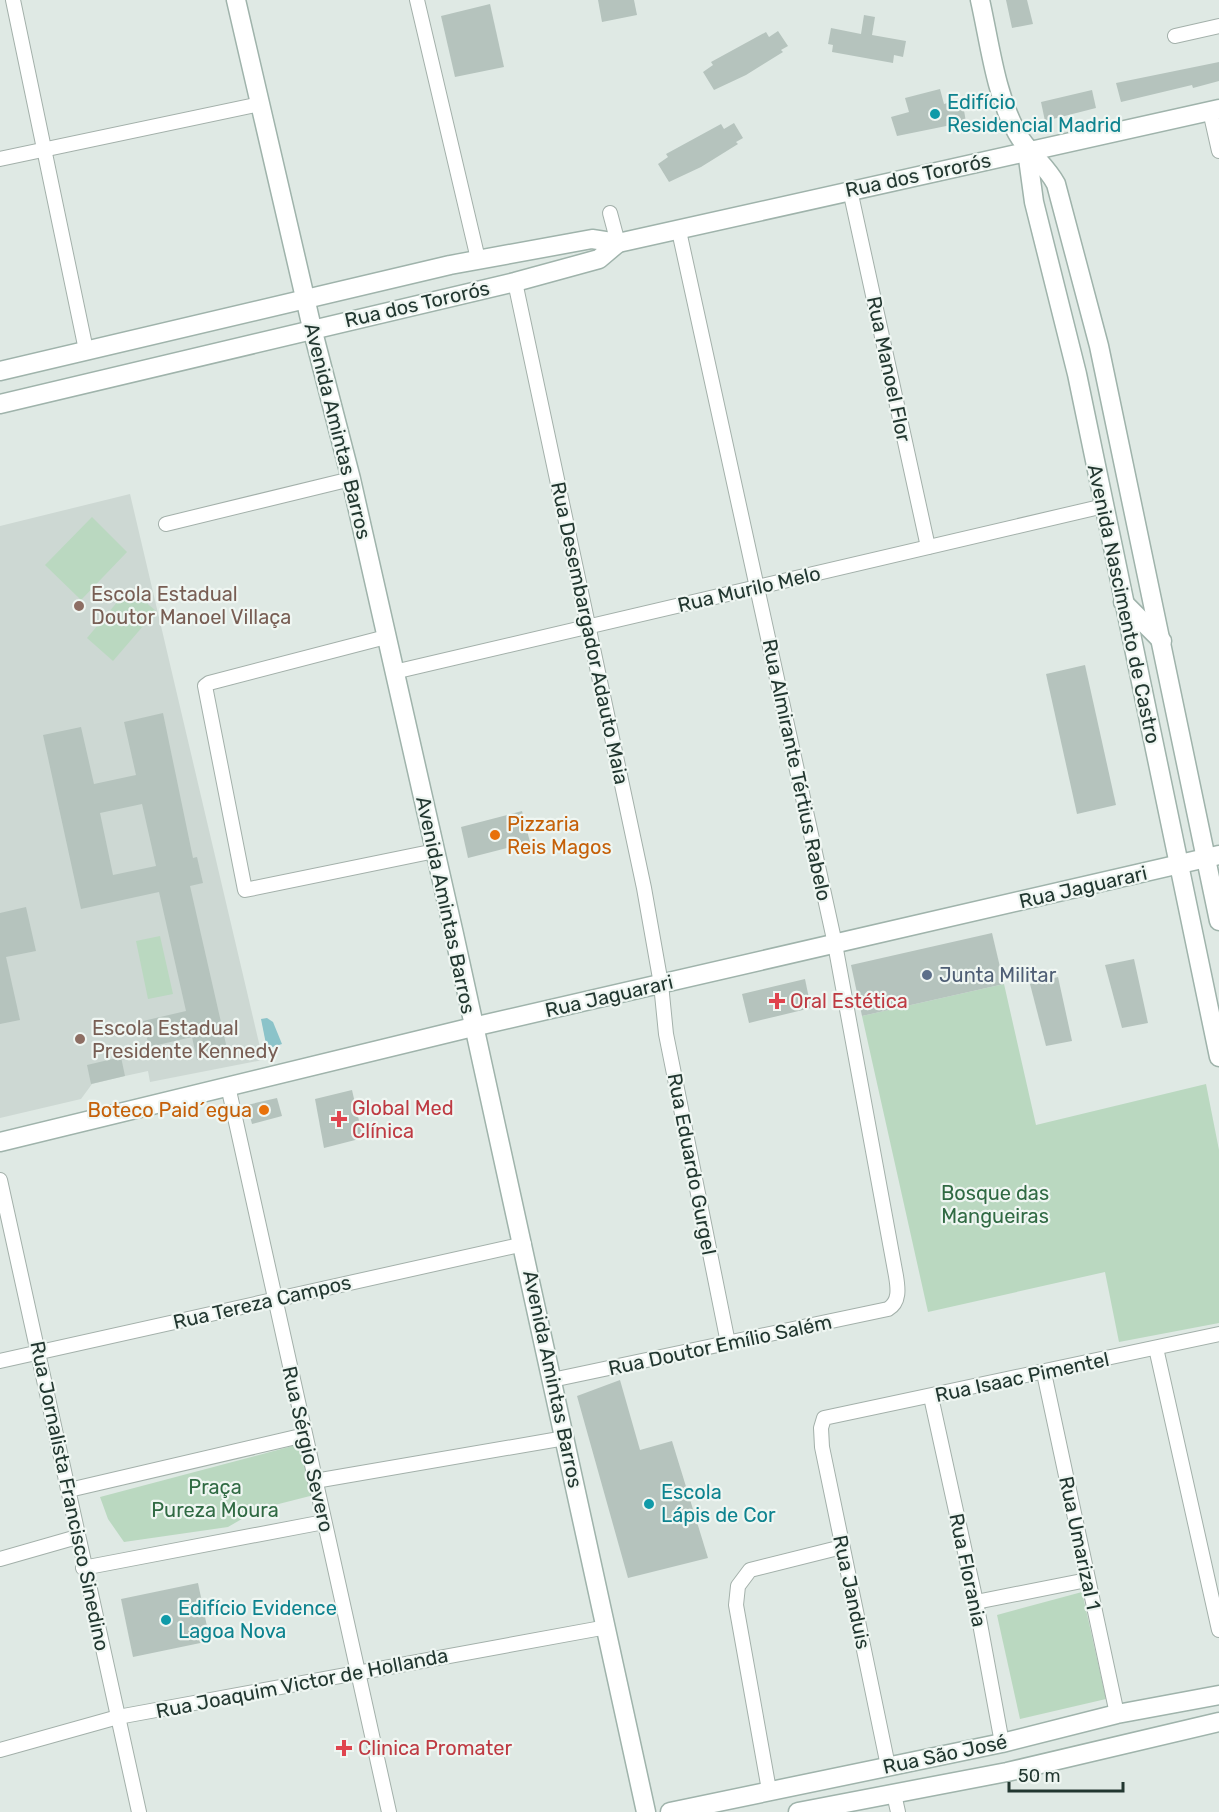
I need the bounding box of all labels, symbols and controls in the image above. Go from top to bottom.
place label: Edifício Residencial Madrid [947,90,1121,137]
marker: Edifício Residencial Madrid [928,107,942,121]
street label: Rua dos Tororós [843,148,993,202]
street label: Rua dos Tororós [342,276,492,332]
street label: Rua Manoel Flor [862,294,916,444]
street label: Avenida Amintas Barros [300,320,376,542]
street label: Avenida Nascimento de Castro [1083,462,1165,746]
street label: Rua Desembargador Adauto Maia [546,480,634,786]
street label: Rua Murilo Melo [675,561,823,617]
place label: Escola Estadual Doutor Manoel Villaça [91,582,291,629]
marker: Escola Estadual Doutor Manoel Villaça [72,599,86,613]
street label: Rua Almirante Tértius Rabelo [757,637,837,903]
street label: Avenida Amintas Barros [411,794,481,1016]
place label: Pizzaria Reis Magos [507,812,612,859]
marker: Pizzaria Reis Magos [488,828,502,842]
street label: Rua Jaguarari [1017,861,1149,913]
place label: Junta Militar [939,963,1057,987]
marker: Junta Militar [920,968,934,982]
street label: Rua Jaguarari [543,970,675,1022]
place label: Oral Estética [790,989,908,1013]
marker: Oral Estética [768,992,786,1010]
place label: Escola Estadual Presidente Kennedy [92,1016,279,1063]
marker: Escola Estadual Presidente Kennedy [73,1032,87,1046]
street label: Rua Eduardo Gurgel [663,1071,721,1257]
place label: Global Med Clínica [352,1096,454,1143]
place label: Boteco Paid´egua [87,1098,252,1122]
marker: Boteco Paid´egua [257,1103,271,1117]
marker: Global Med Clínica [330,1110,348,1128]
park label: Bosque das Mangueiras [941,1181,1049,1228]
street label: Avenida Amintas Barros [518,1268,588,1490]
street label: Rua Tereza Campos [171,1270,353,1334]
street label: Rua Doutor Emílio Salém [606,1310,834,1380]
street label: Rua Jornalista Francisco Sinedino [25,1339,115,1653]
street label: Rua Isaac Pimentel [933,1347,1111,1407]
street label: Rua Sérgio Severo [277,1364,339,1534]
street label: Rua Umarizal 1 [1054,1474,1106,1612]
park label: Praça Pureza Moura [151,1475,279,1522]
place label: Escola Lápis de Cor [661,1480,776,1527]
marker: Escola Lápis de Cor [642,1497,656,1511]
street label: Rua Florania [944,1511,992,1629]
street label: Rua Janduis [828,1533,876,1651]
place label: Edifício Evidence Lagoa Nova [178,1596,337,1643]
marker: Edifício Evidence Lagoa Nova [159,1613,173,1627]
street label: Rua Joaquim Victor de Hollanda [154,1643,450,1723]
street label: Rua São José [881,1729,1009,1779]
place label: Clinica Promater [358,1736,512,1760]
marker: Clinica Promater [335,1739,353,1757]
scale bar [1009,1755,1123,1793]
text: 50 m [1018,1765,1061,1787]

